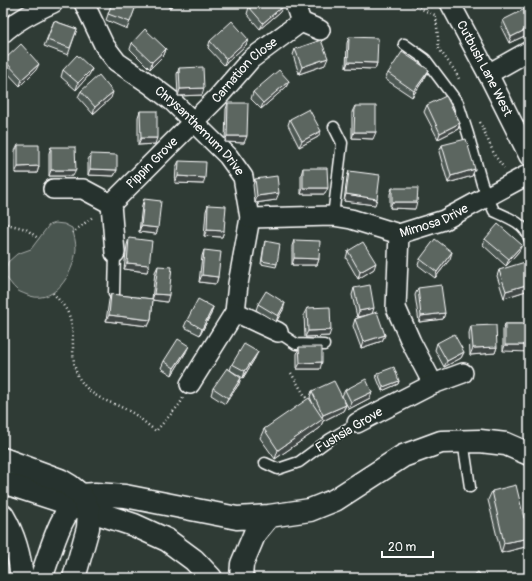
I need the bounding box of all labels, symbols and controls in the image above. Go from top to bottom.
street label: Cutbush Lane West [453,18,516,120]
street label: Carnation Close [208,34,281,107]
street label: Chrysanthemum Drive [152,83,248,179]
street label: Pippin Grove [123,133,182,192]
street label: Mimosa Drive [398,200,472,241]
street label: Fushsia Grove [313,403,386,456]
scale bar [382,533,433,559]
text: 20 m [388,540,417,555]

